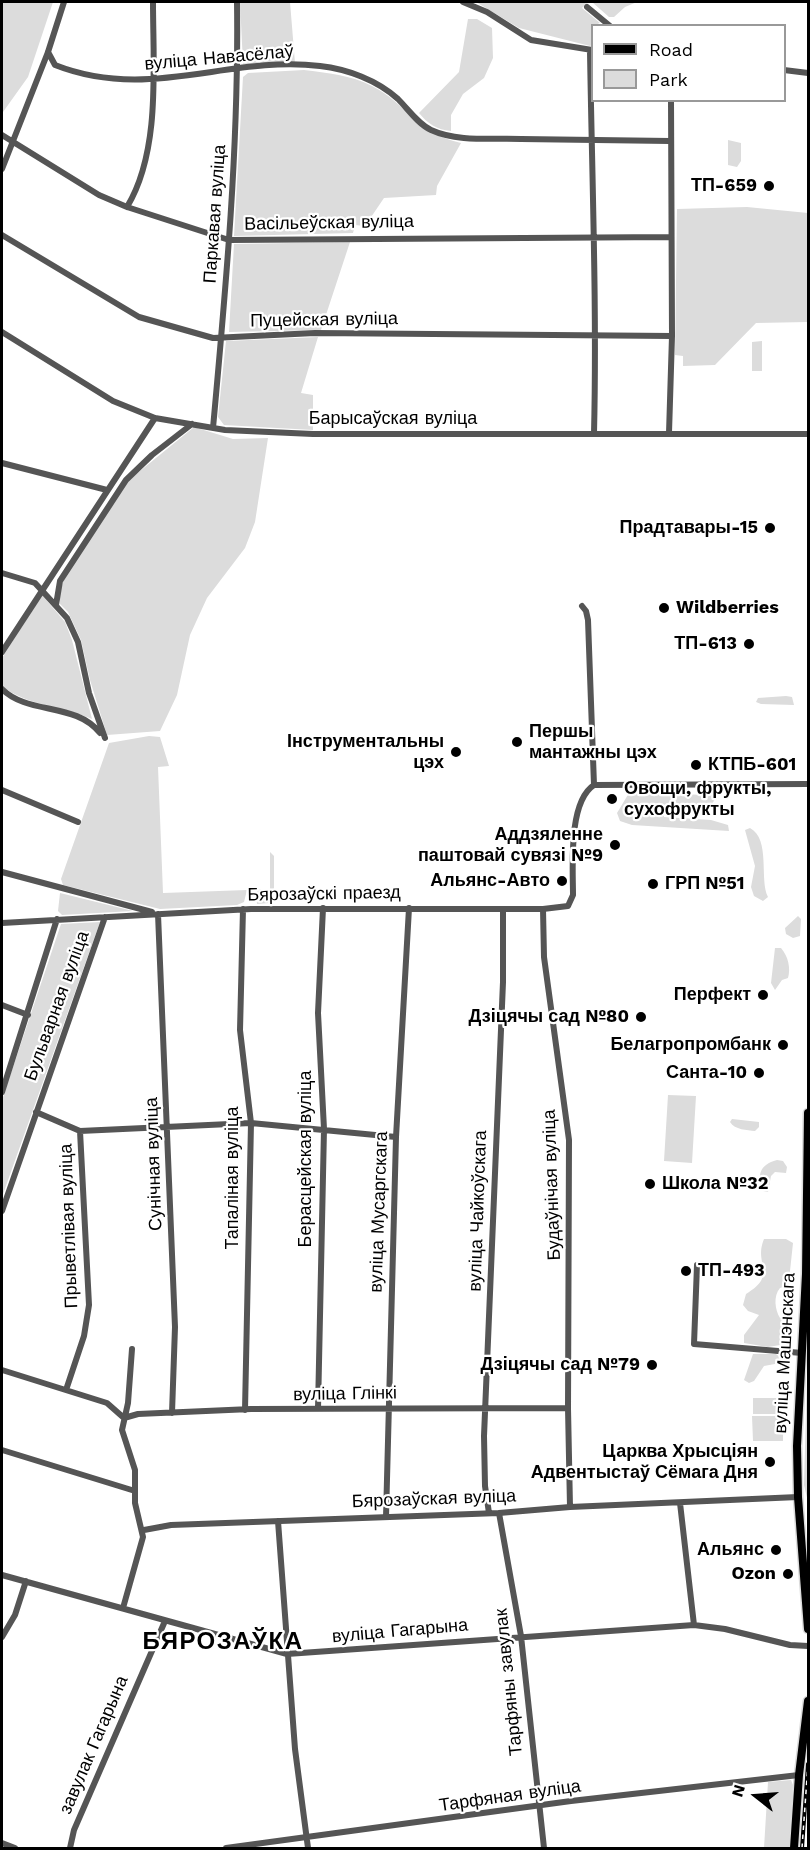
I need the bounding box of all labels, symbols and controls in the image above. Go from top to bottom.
legend [591,24,786,102]
text: Road [649,39,693,60]
street label: вуліца Навасёлаў [144,41,294,75]
text: Park [649,69,688,90]
street label: Паркавая вуліца [199,144,231,284]
place label: ТП-659 [691,175,757,197]
marker: ТП-659 [762,179,776,193]
street label: Васільеўская вуліца [244,211,414,235]
street label: Пуцейская вуліца [250,308,398,332]
street label: Барысаўская вуліца [309,408,477,430]
place label: Прадтавары-15 [620,517,758,539]
marker: Прадтавары-15 [763,521,777,535]
place label: Wildberries [676,597,779,619]
marker: Wildberries [657,601,671,615]
place label: ТП-613 [674,633,737,655]
marker: ТП-613 [742,637,756,651]
place label: Першы мантажны цэх [529,721,657,764]
place label: Інструментальны цэх [287,731,444,774]
marker: Першы мантажны цэх [510,735,524,749]
marker: Інструментальны цэх [449,745,463,759]
place label: КТПБ-601 [708,754,796,776]
marker: КТПБ-601 [689,758,703,772]
place label: Овощи, фрукты, сухофрукты [624,778,771,820]
marker: Овощи, фрукты, сухофрукты [605,792,619,806]
place label: Аддзяленне паштовай сувязі №9 [418,824,603,866]
marker: Аддзяленне паштовай сувязі №9 [608,838,622,852]
place label: Альянс-Авто [430,870,550,892]
place label: ГРП №51 [665,873,744,895]
marker: Альянс-Авто [555,874,569,888]
marker: ГРП №51 [646,877,660,891]
street label: Бярозаўскі праезд [247,882,401,906]
street label: Бульварная вуліца [20,928,94,1084]
place label: Перфект [674,984,751,1006]
marker: Перфект [756,988,770,1002]
place label: Дзіцячы сад №80 [469,1006,629,1028]
marker: Дзіцячы сад №80 [634,1010,648,1024]
place label: Белагропромбанк [610,1034,771,1056]
marker: Белагропромбанк [776,1038,790,1052]
place label: Санта-10 [666,1062,747,1084]
marker: Санта-10 [752,1066,766,1080]
street label: Берасцейская вуліца [295,1071,317,1247]
street label: Сунічная вуліца [141,1097,167,1231]
street label: Тапаліная вуліца [222,1107,244,1249]
street label: Будаўнічая вуліца [539,1109,565,1261]
street label: вуліца Чайкоўскага [464,1130,492,1292]
street label: вуліца Мусаргскага [365,1131,393,1293]
street label: Прыветлівая вуліца [55,1143,83,1309]
place label: Школа №32 [662,1173,768,1195]
marker: Школа №32 [643,1177,657,1191]
place label: ТП-493 [698,1260,765,1282]
marker: ТП-493 [679,1264,693,1278]
street label: вуліца Машэнскага [770,1272,800,1434]
place label: Дзіцячы сад №79 [480,1354,640,1376]
marker: Дзіцячы сад №79 [645,1358,659,1372]
street label: вуліца Глінкі [293,1382,397,1406]
place label: Царква Хрысціян Адвентыстаў Сёмага Дня [531,1441,758,1484]
marker: Царква Хрысціян Адвентыстаў Сёмага Дня [763,1455,777,1469]
street label: Бярозаўская вуліца [351,1485,517,1513]
place label: Альянс [697,1539,764,1561]
marker: Альянс [769,1543,783,1557]
place label: Ozon [732,1563,776,1585]
marker: Ozon [781,1567,795,1581]
street label: Тарфяны завулак [491,1607,527,1757]
street label: вуліца Гагарына [331,1614,469,1648]
district label: БЯРОЗАЎКА [142,1628,304,1656]
street label: завулак Гагарына [55,1672,133,1818]
north arrow [726,1766,786,1826]
street label: Тарфяная вуліца [438,1775,582,1817]
text: N [727,1782,749,1799]

